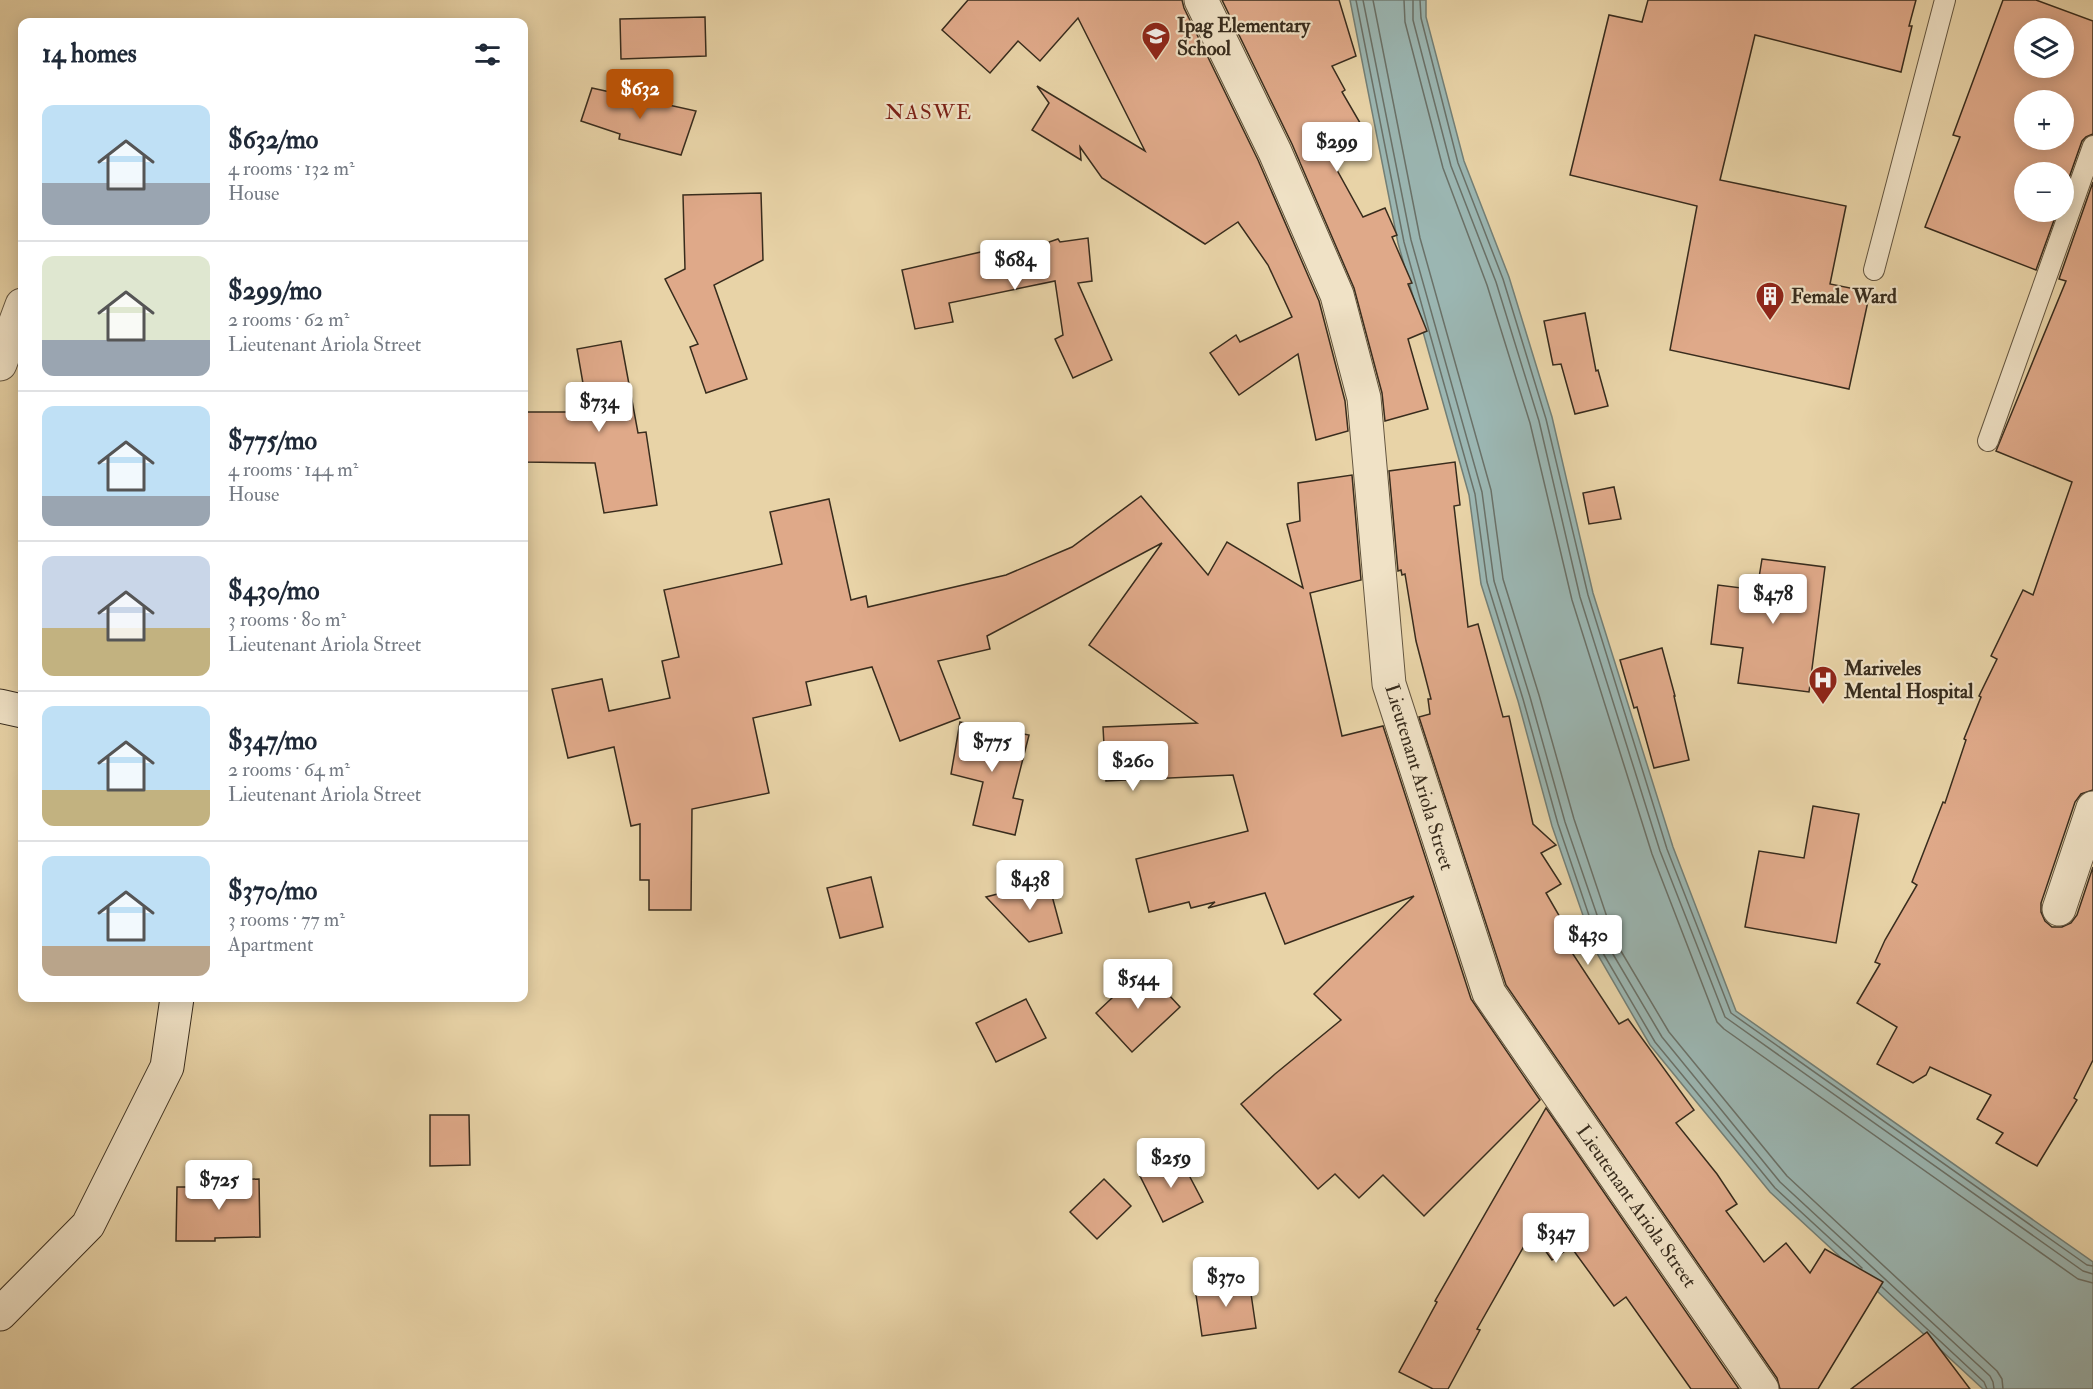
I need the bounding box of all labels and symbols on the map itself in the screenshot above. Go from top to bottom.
place label: Ipag Elementary School [1177,13,1311,61]
school or university icon: Ipag Elementary School [1140,20,1172,62]
pin: $632 [604,69,676,120]
district label: NASWE [885,99,973,126]
pin: $299 [1301,122,1373,173]
pin: $684 [979,240,1051,291]
building icon: Female Ward [1754,280,1786,322]
place label: Female Ward [1791,284,1897,309]
pin: $734 [563,382,635,433]
pin: $478 [1737,574,1809,625]
place label: Mariveles Mental Hospital [1843,656,1974,705]
hospital icon: Mariveles Mental Hospital [1807,664,1839,706]
street label: Lieutenant Ariola Street [1379,681,1460,874]
pin: $775 [956,722,1028,773]
pin: $260 [1097,741,1169,792]
pin: $438 [994,860,1066,911]
pin: $430 [1552,915,1624,966]
pin: $544 [1102,959,1174,1010]
street label: Lieutenant Ariola Street [1571,1120,1703,1293]
pin: $259 [1135,1138,1207,1189]
pin: $725 [183,1160,255,1211]
pin: $347 [1520,1213,1592,1264]
pin: $370 [1190,1257,1262,1308]

